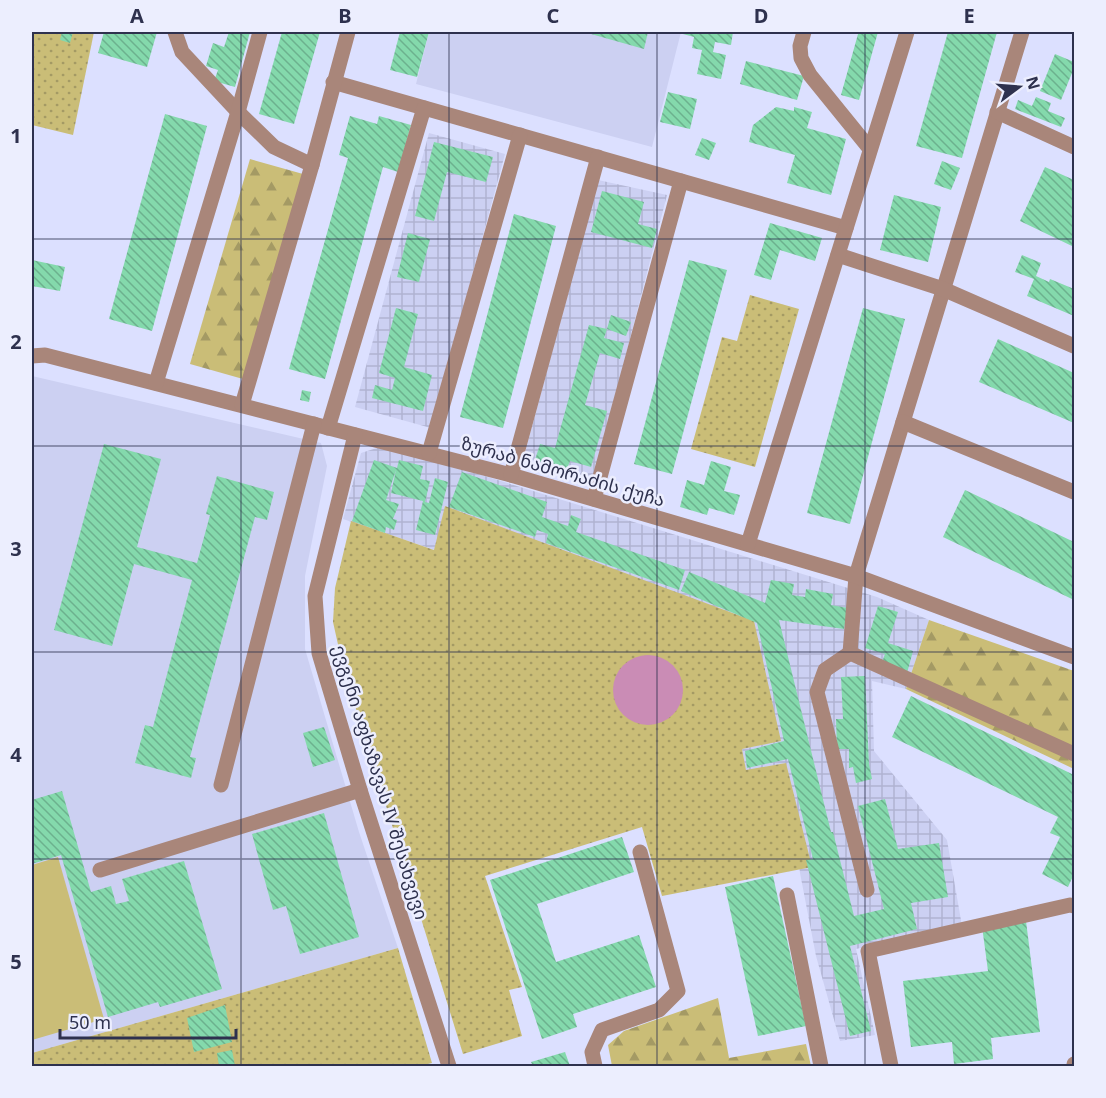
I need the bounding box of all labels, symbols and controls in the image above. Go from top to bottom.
text: A [130,2,144,29]
text: B [338,2,352,29]
text: C [547,2,560,29]
text: D [754,2,768,29]
text: E [963,2,975,29]
north arrow [989,57,1049,117]
text: N [1021,74,1046,92]
text: 1 [10,122,22,149]
text: 2 [10,328,22,355]
street label: ზურაბ ნამორაძის ქუჩა [458,430,668,512]
text: 3 [10,535,22,562]
street label: ევგენი აფხაზავას IV შესახვევი [328,642,434,922]
text: 4 [10,741,22,768]
text: 5 [10,948,22,975]
scale bar [60,1002,236,1040]
text: 50 m [69,1010,111,1034]

